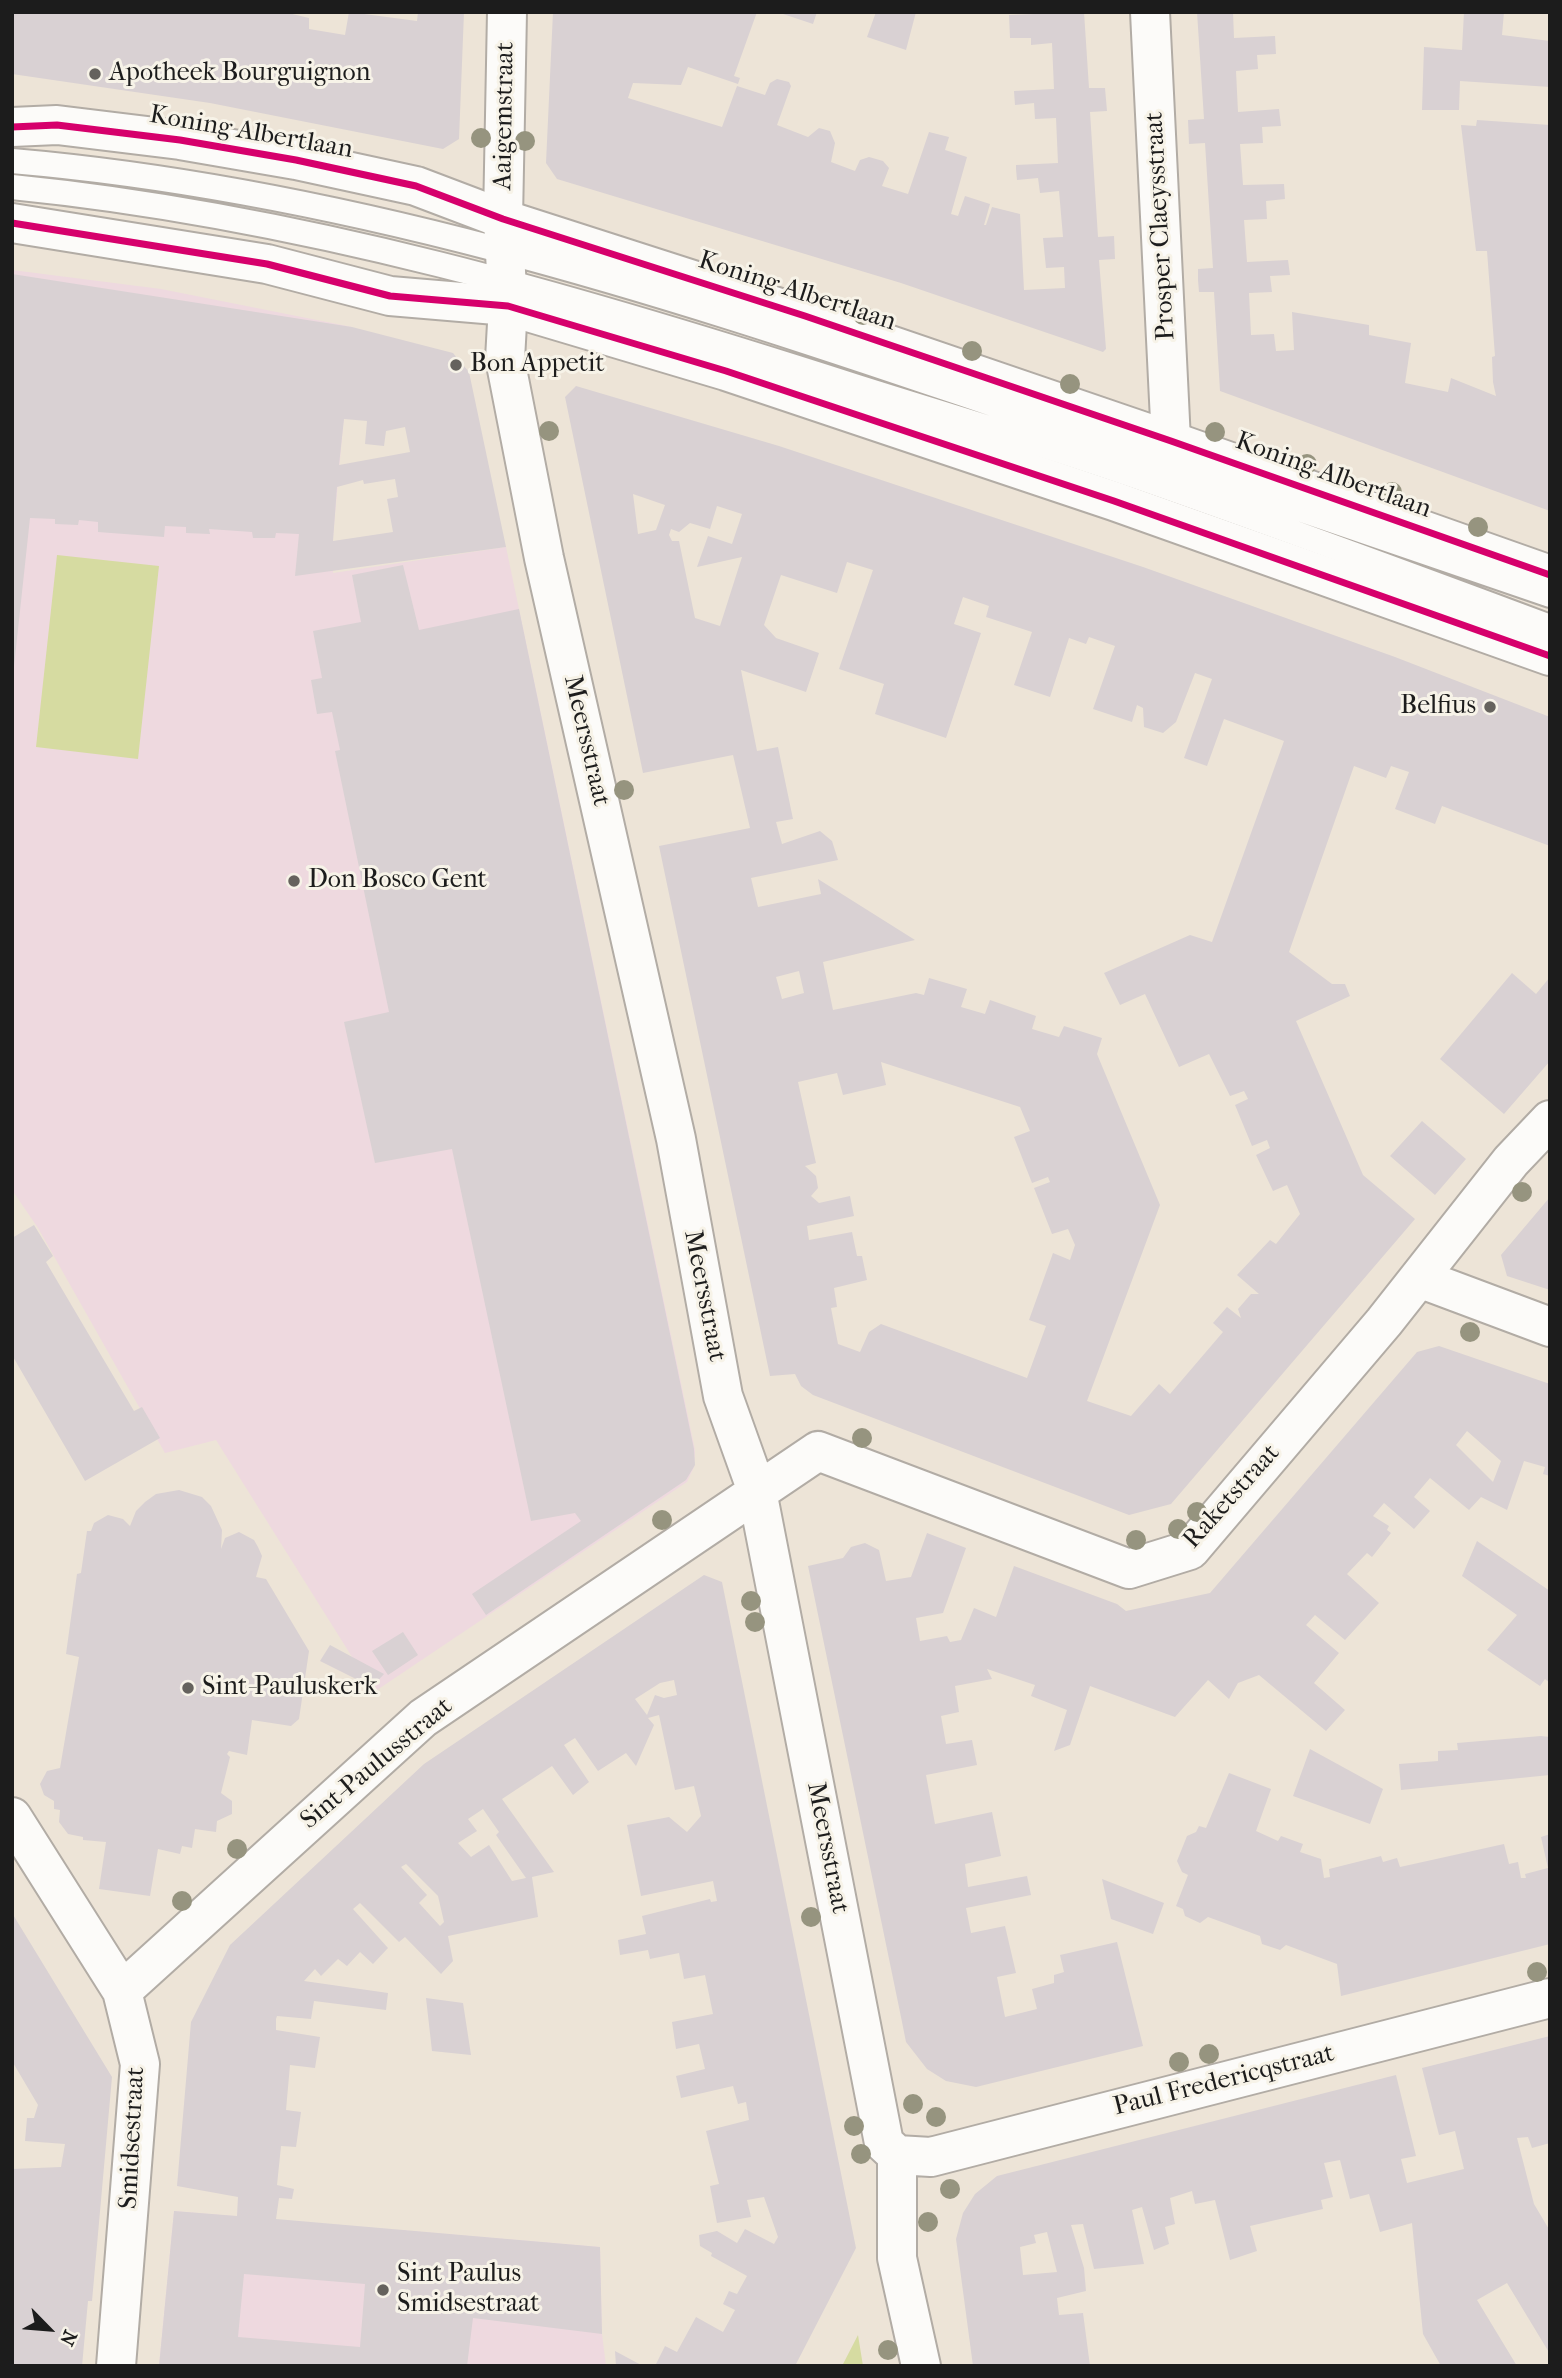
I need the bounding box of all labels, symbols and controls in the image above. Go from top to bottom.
street label: Aaigemstraat [488,42,522,190]
place label: Apotheek Bourguignon [109,58,371,90]
marker: Apotheek Bourguignon [87,66,103,82]
street label: Koning Albertlaan [147,100,355,166]
street label: Prosper Claeysstraat [1139,111,1183,341]
street label: Koning Albertlaan [694,245,900,339]
place label: Bon Appetit [470,349,605,381]
marker: Bon Appetit [448,357,464,373]
street label: Koning Albertlaan [1231,426,1435,526]
street label: Meersstraat [556,673,616,809]
place label: Belfius [1400,691,1476,723]
marker: Belfius [1482,699,1498,715]
place label: Don Bosco Gent [308,865,487,897]
marker: Don Bosco Gent [286,873,302,889]
street label: Meersstraat [676,1228,732,1364]
street label: Raketstraat [1177,1438,1287,1556]
place label: Sint-Pauluskerk [202,1672,377,1704]
marker: Sint-Pauluskerk [180,1680,196,1696]
street label: Sint-Paulusstraat [295,1691,459,1837]
street label: Meersstraat [799,1780,855,1916]
street label: Paul Fredericqstraat [1110,2038,1338,2124]
street label: Smidsestraat [114,2066,152,2210]
place label: Sint Paulus Smidsestraat [397,2259,539,2320]
marker: Sint Paulus Smidsestraat [375,2282,391,2298]
north arrow [14,2294,84,2364]
text: N [55,2327,81,2349]

